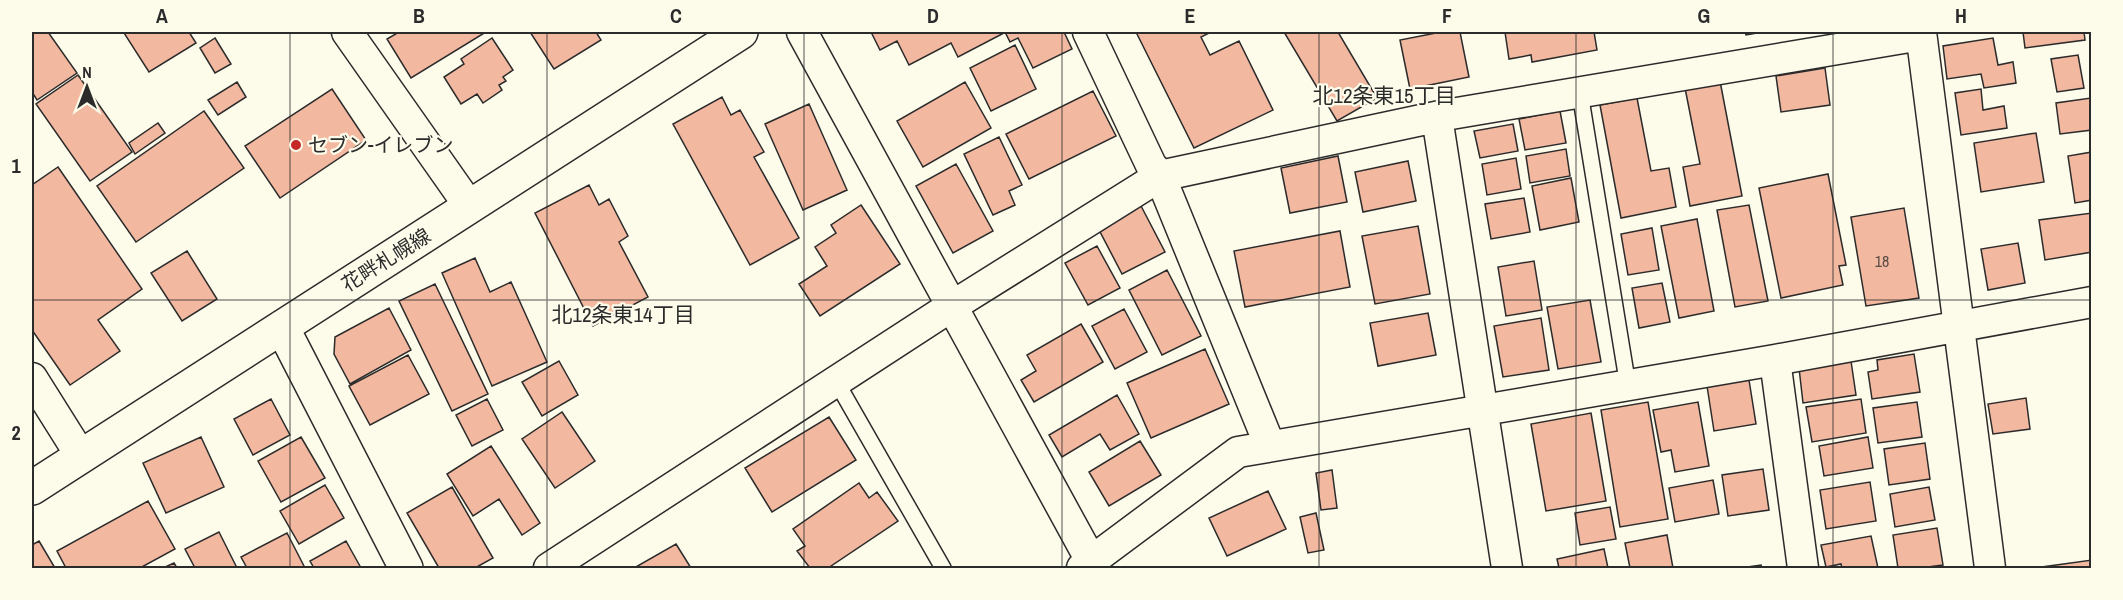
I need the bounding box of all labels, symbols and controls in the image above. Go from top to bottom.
text: A [156,2,168,29]
text: B [413,2,425,29]
text: C [670,2,682,29]
text: D [927,2,939,29]
text: E [1185,2,1196,29]
text: F [1442,2,1452,29]
text: G [1698,2,1710,29]
text: H [1955,2,1967,29]
north arrow [57,57,117,117]
text: N [82,61,92,83]
district label: 北12条東15丁目 [1312,81,1456,110]
place label: セブン-イレブン [308,131,453,158]
marker: セブン-イレブン [289,138,303,152]
text: 1 [11,152,21,179]
street label: 花畔札幌線 [336,222,435,298]
house number: 18 [1875,250,1889,272]
district label: 北12条東14丁目 [551,300,695,329]
text: 2 [11,419,21,446]

